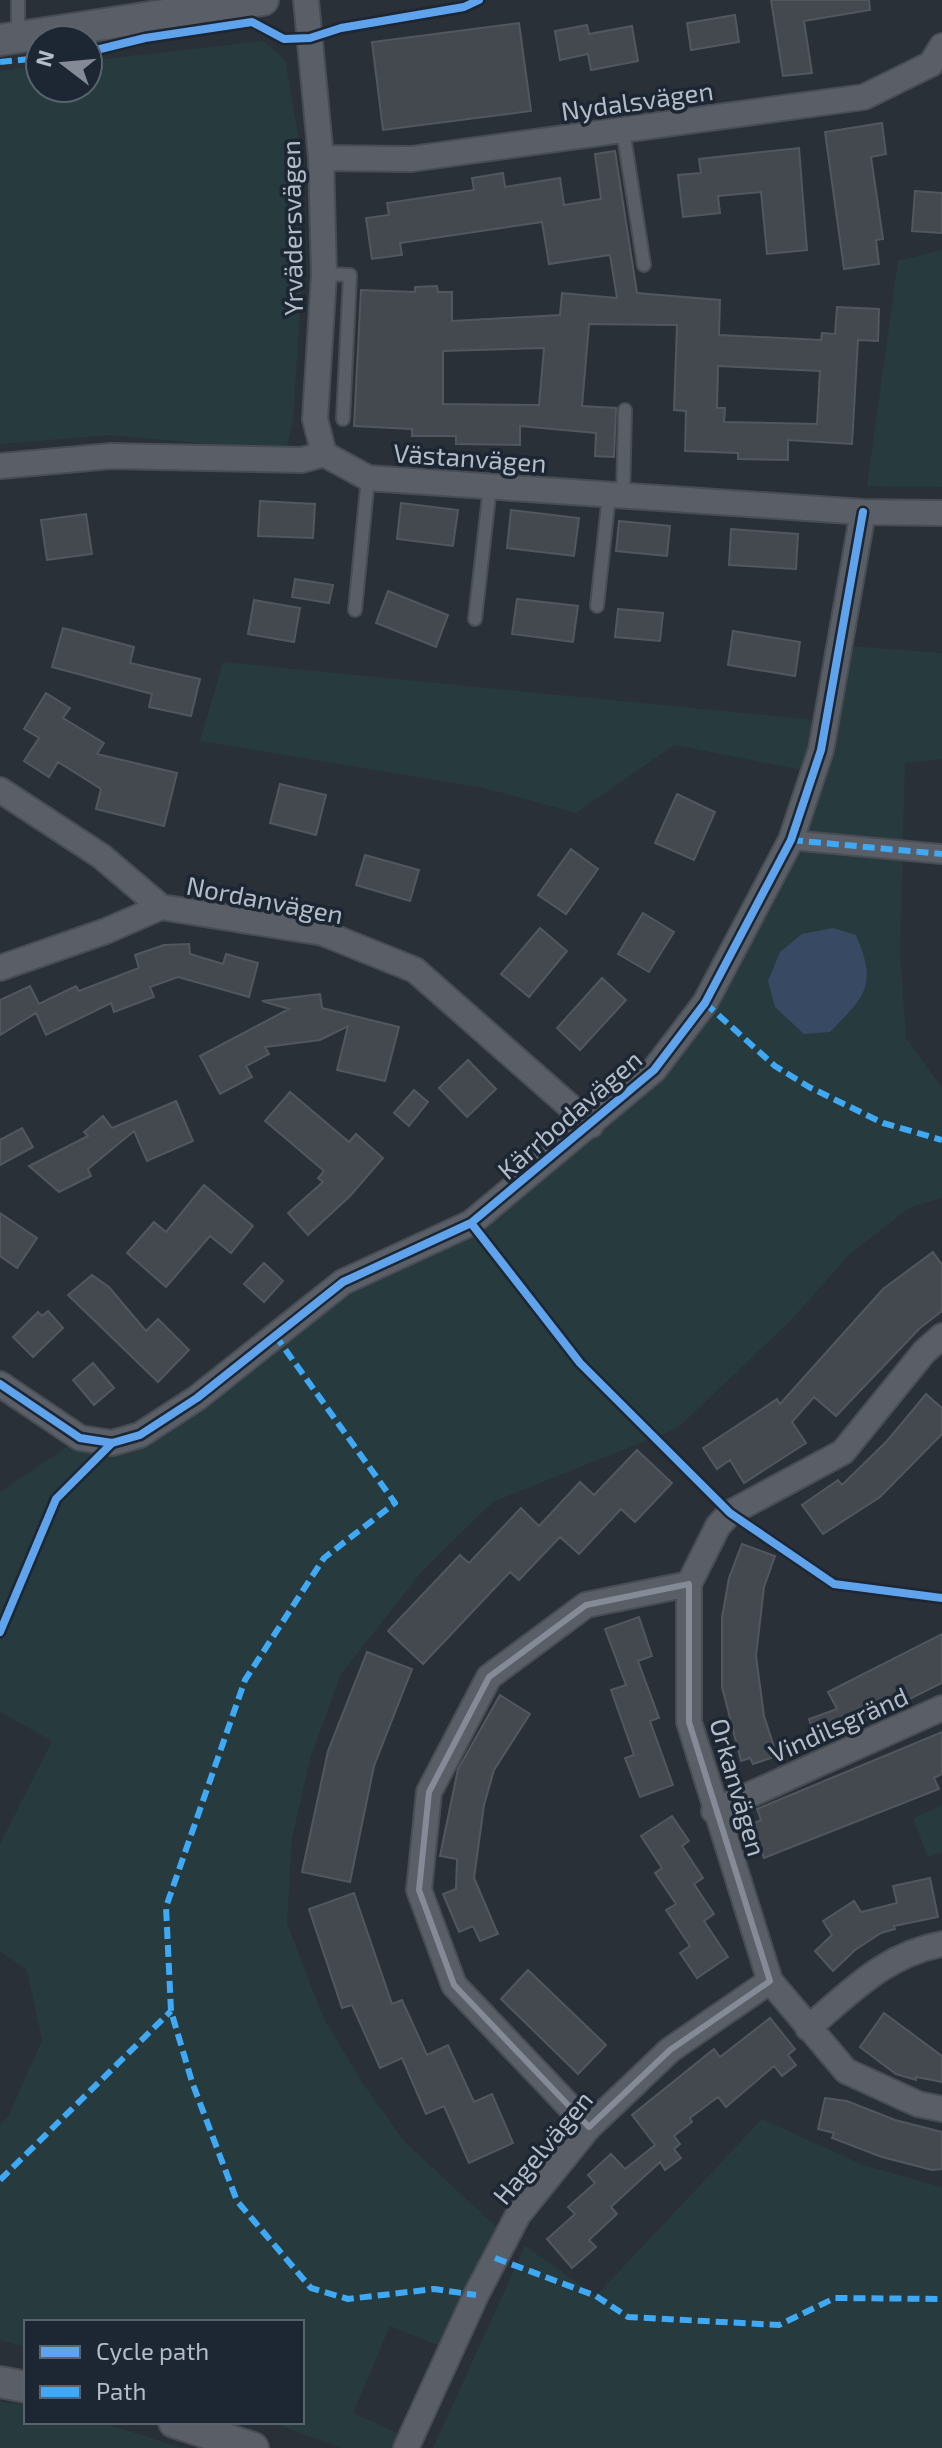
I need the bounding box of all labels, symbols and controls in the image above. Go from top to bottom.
north arrow [24,24,104,104]
text: N [29,47,58,69]
street label: Nydalsvägen [559,74,715,126]
street label: Yrvädersvägen [274,140,308,316]
street label: Västanvägen [392,436,548,478]
street label: Nordanvägen [184,869,346,929]
street label: Kärrbodavägen [491,1043,647,1185]
street label: Vindilsgränd [764,1680,912,1768]
street label: Orkanvägen [705,1715,773,1859]
street label: Hagelvägen [486,2084,598,2210]
legend [24,2320,304,2424]
text: Cycle path [96,2336,209,2365]
text: Path [96,2376,146,2405]

